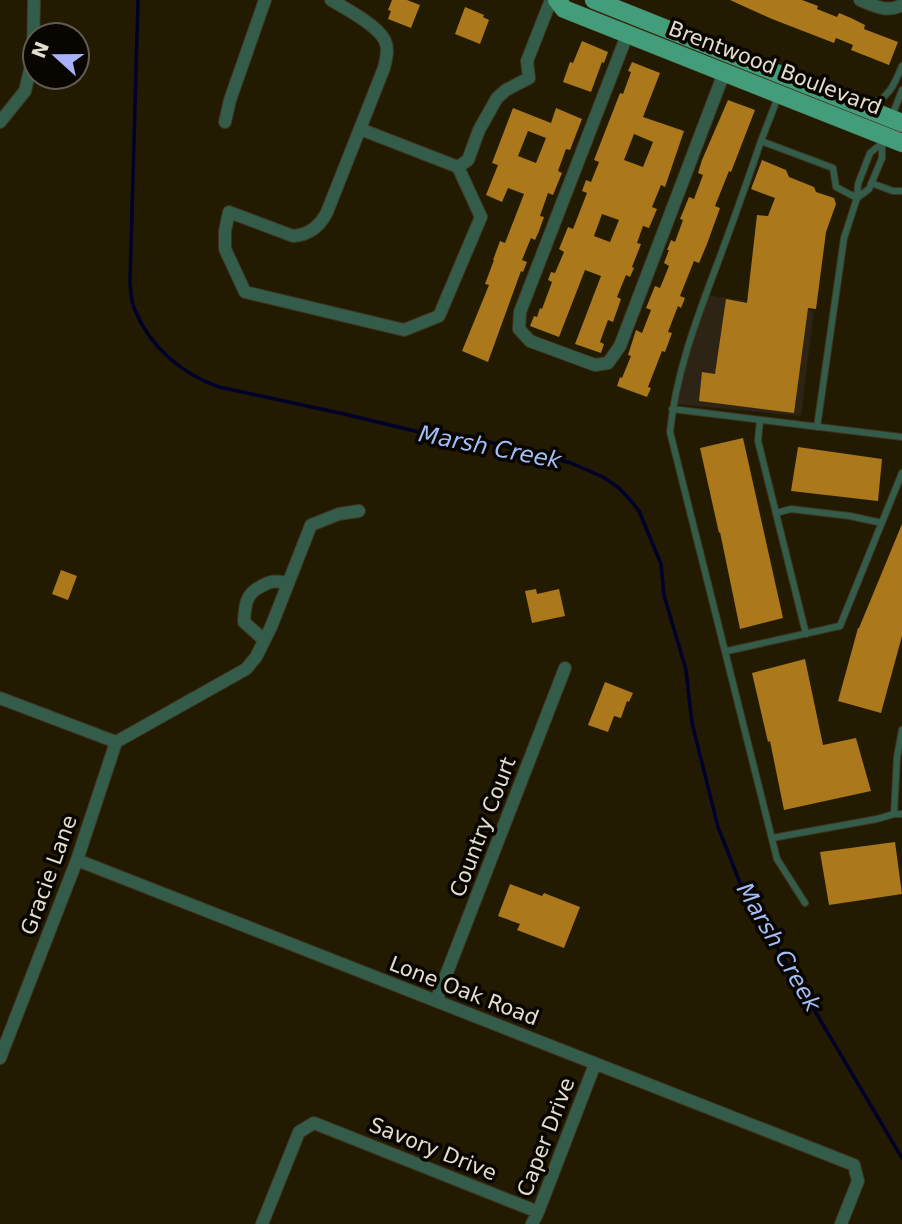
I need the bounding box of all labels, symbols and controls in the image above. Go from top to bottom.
street label: Brentwood Boulevard [665,16,885,120]
north arrow [21,21,91,91]
text: N [27,39,53,61]
water label: Marsh Creek [417,420,565,474]
street label: Country Court [445,754,521,900]
street label: Gracie Lane [16,812,82,938]
water label: Marsh Creek [732,878,827,1017]
street label: Lone Oak Road [386,951,542,1031]
street label: Caper Drive [512,1074,580,1200]
street label: Savory Drive [366,1113,500,1185]

